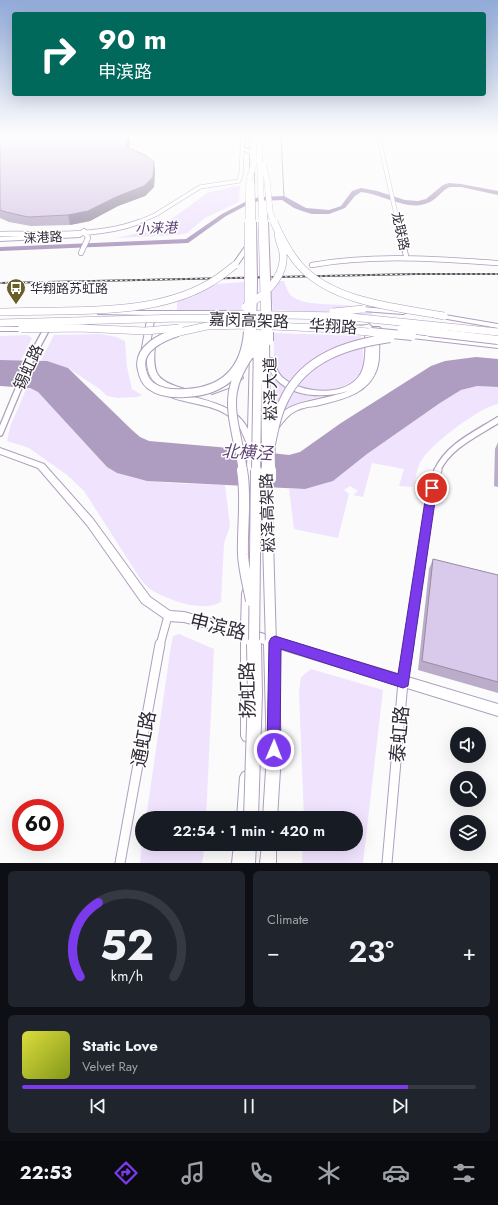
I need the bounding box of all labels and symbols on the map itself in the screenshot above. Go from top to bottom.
street label: 龙联路 [387,210,414,252]
water label: 小涞港 [135,217,179,239]
street label: 涞港路 [23,227,63,248]
bus stop icon: 华翔路苏虹路 [5,277,27,305]
place label: 华翔路苏虹路 [30,279,108,298]
street label: 嘉闵高架路 [209,308,289,333]
street label: 华翔路 [308,314,358,339]
street label: 锡虹路 [8,341,49,394]
street label: 崧泽大道 [258,357,283,421]
water label: 北横泾 [221,439,275,465]
pin [415,471,449,505]
street label: 崧泽高架路 [255,473,280,553]
street label: 申滨路 [187,606,249,646]
street label: 扬虹路 [234,661,261,719]
street label: 泰虹路 [384,704,415,764]
street label: 通虹路 [125,709,162,770]
position arrow [253,729,295,771]
speed limit sign: 60 [12,799,64,851]

